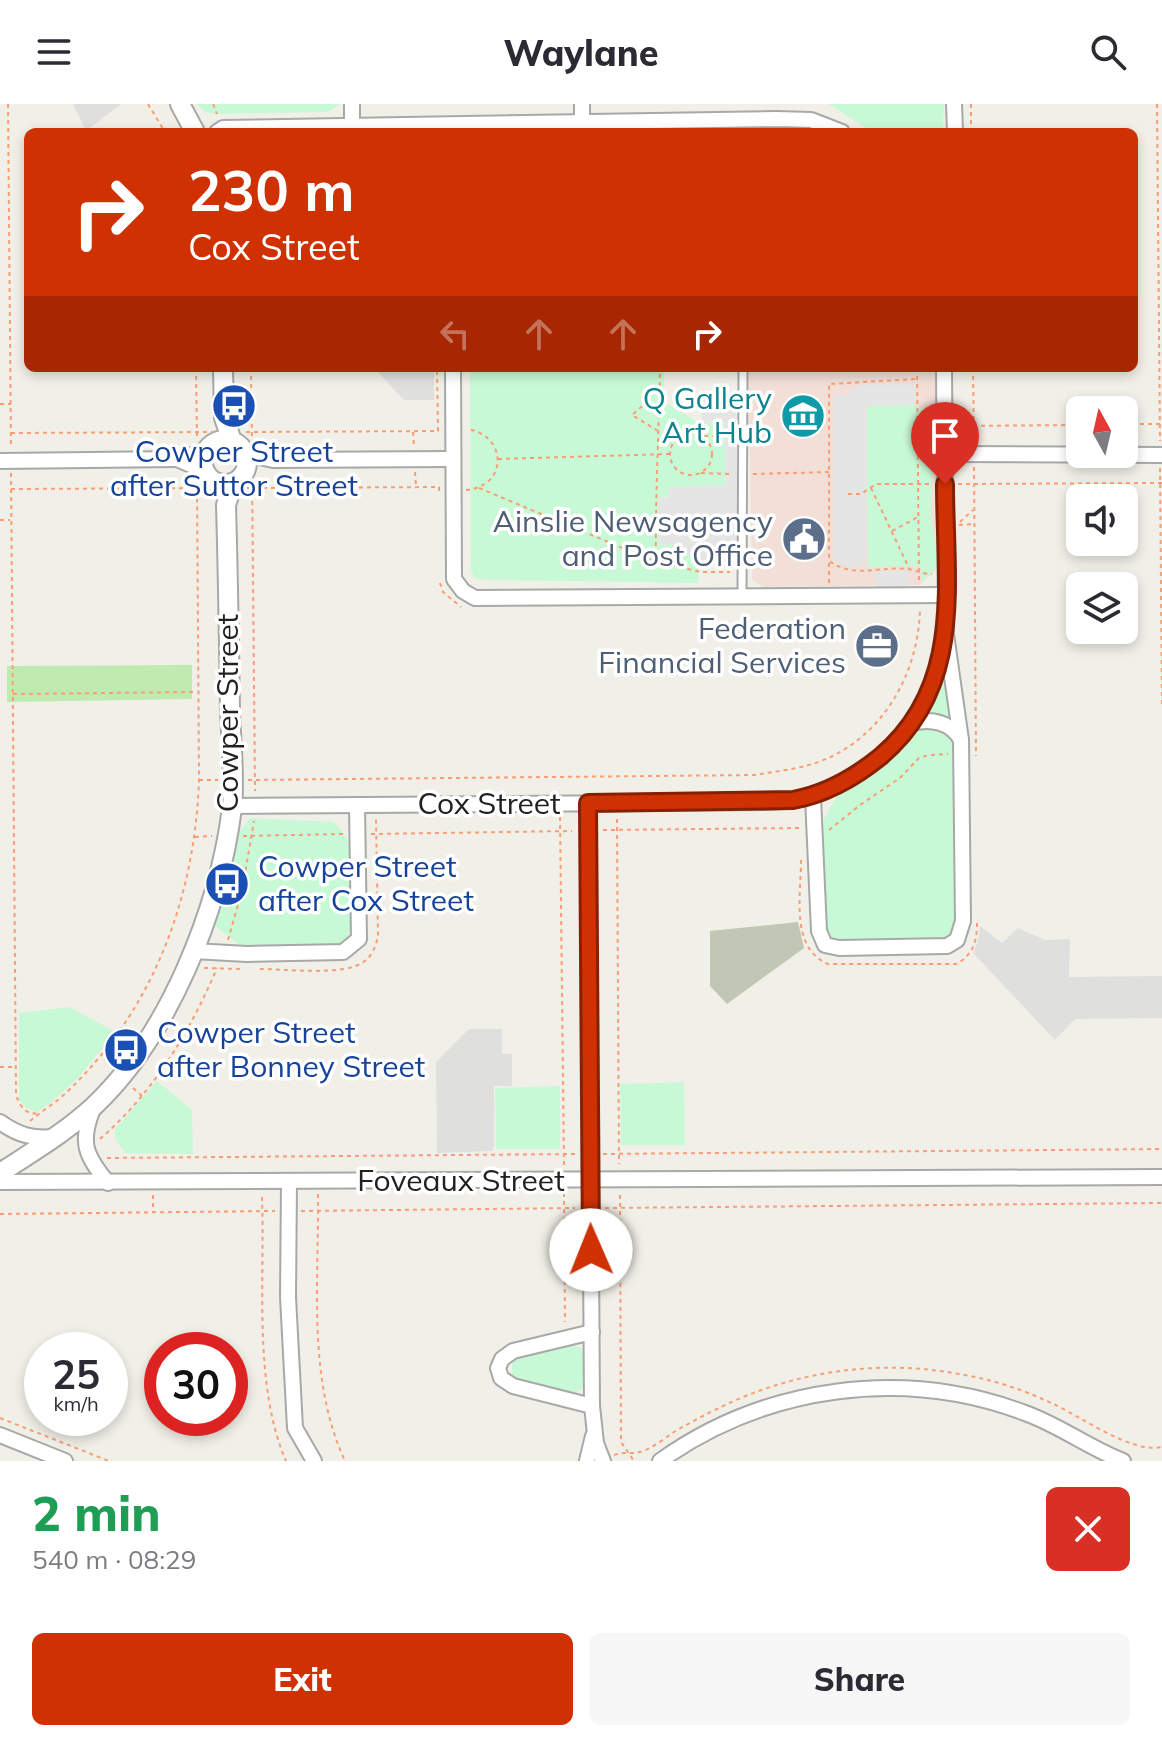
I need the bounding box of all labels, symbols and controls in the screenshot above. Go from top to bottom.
icon: menu [32,30,76,74]
text: Waylane [503,30,659,75]
icon: search [1086,30,1130,74]
text: 230 m [188,155,355,225]
icon: right [56,160,160,264]
text: Cox Street [188,224,360,269]
icon: left [433,312,477,356]
icon: ahead [517,312,561,356]
icon: ahead [601,312,645,356]
icon: right [685,312,729,356]
place label: Q Gallery Art Hub [643,379,772,451]
bus stop icon: Cowper Street after Suttor Street [210,382,258,430]
museum icon: Q Gallery Art Hub [779,392,827,440]
north arrow [1066,396,1138,468]
map controls [1066,396,1138,644]
pin [911,402,979,484]
icon: arrive [923,414,967,458]
place label: Cowper Street after Suttor Street [110,432,358,504]
button: sound [1066,484,1138,556]
place label: Ainslie Newsagency and Post Office [493,502,773,574]
public building icon: Ainslie Newsagency and Post Office [780,515,828,563]
button: layers [1066,572,1138,644]
place label: Federation Financial Services [598,609,846,681]
street label: Cowper Street [208,614,246,812]
office icon: Federation Financial Services [853,622,901,670]
street label: Cox Street [417,784,561,822]
place label: Cowper Street after Cox Street [258,847,474,919]
bus stop icon: Cowper Street after Cox Street [203,860,251,908]
place label: Cowper Street after Bonney Street [157,1013,425,1085]
bus stop icon: Cowper Street after Bonney Street [102,1026,150,1074]
street label: Foveaux Street [357,1161,565,1199]
position arrow [549,1208,633,1292]
speed limit sign: 30 [144,1332,248,1436]
text: 25 [52,1349,100,1399]
text: km/h [53,1391,99,1416]
text: 2 min [32,1483,161,1543]
button: close [1046,1487,1130,1571]
text: 540 m · 08:29 [32,1543,196,1576]
button: Exit [32,1633,573,1725]
button: Share [589,1633,1130,1725]

